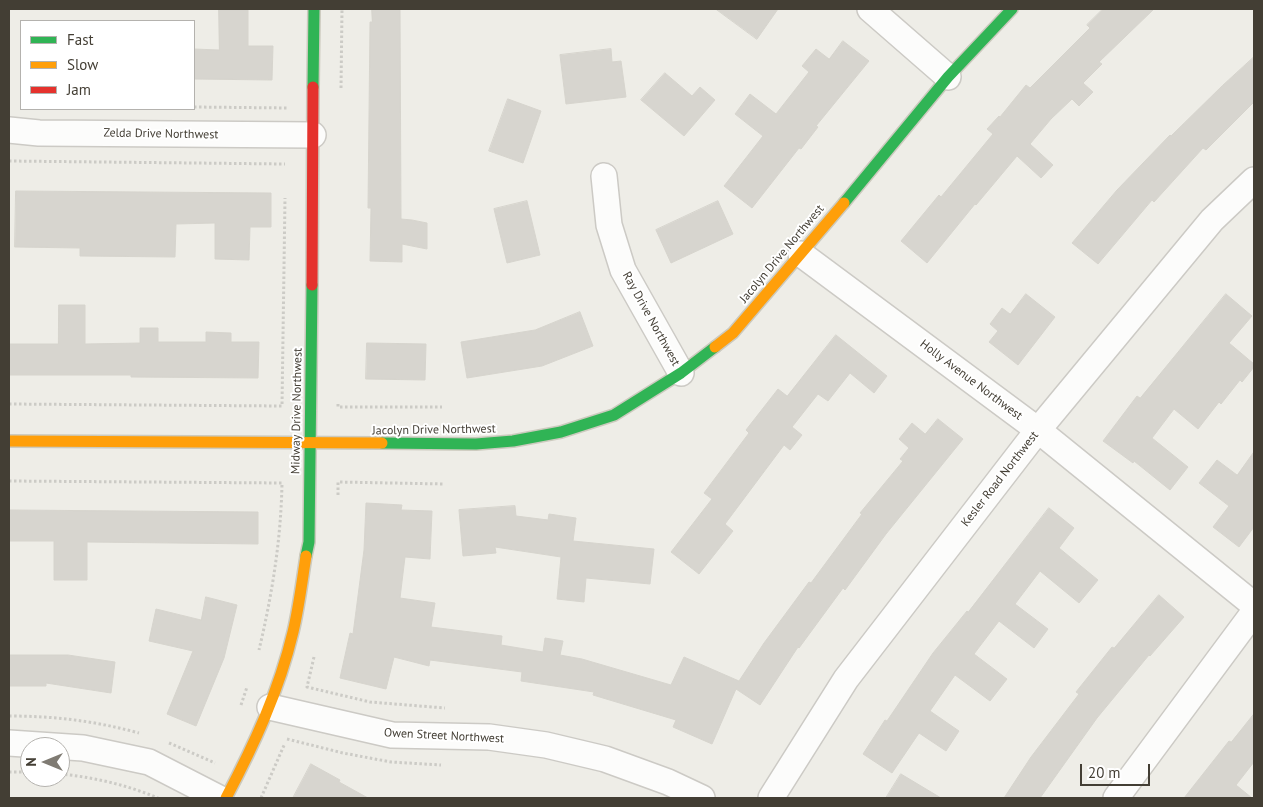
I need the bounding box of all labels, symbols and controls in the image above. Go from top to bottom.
legend [20,20,195,110]
text: Fast [67,30,94,49]
text: Slow [67,55,98,74]
text: Jam [67,80,91,99]
street label: Zelda Drive Northwest [104,126,218,142]
street label: Jacolyn Drive Northwest [737,202,827,306]
street label: Ray Drive Northwest [619,269,683,369]
street label: Holly Avenue Northwest [917,337,1025,423]
street label: Midway Drive Northwest [289,348,305,474]
street label: Jacolyn Drive Northwest [372,422,496,438]
street label: Kesler Road Northwest [958,429,1042,529]
street label: Owen Street Northwest [384,726,504,746]
north arrow [20,737,70,787]
scale bar [1083,754,1153,786]
text: N [22,757,40,767]
text: 20 m [1088,763,1121,782]

